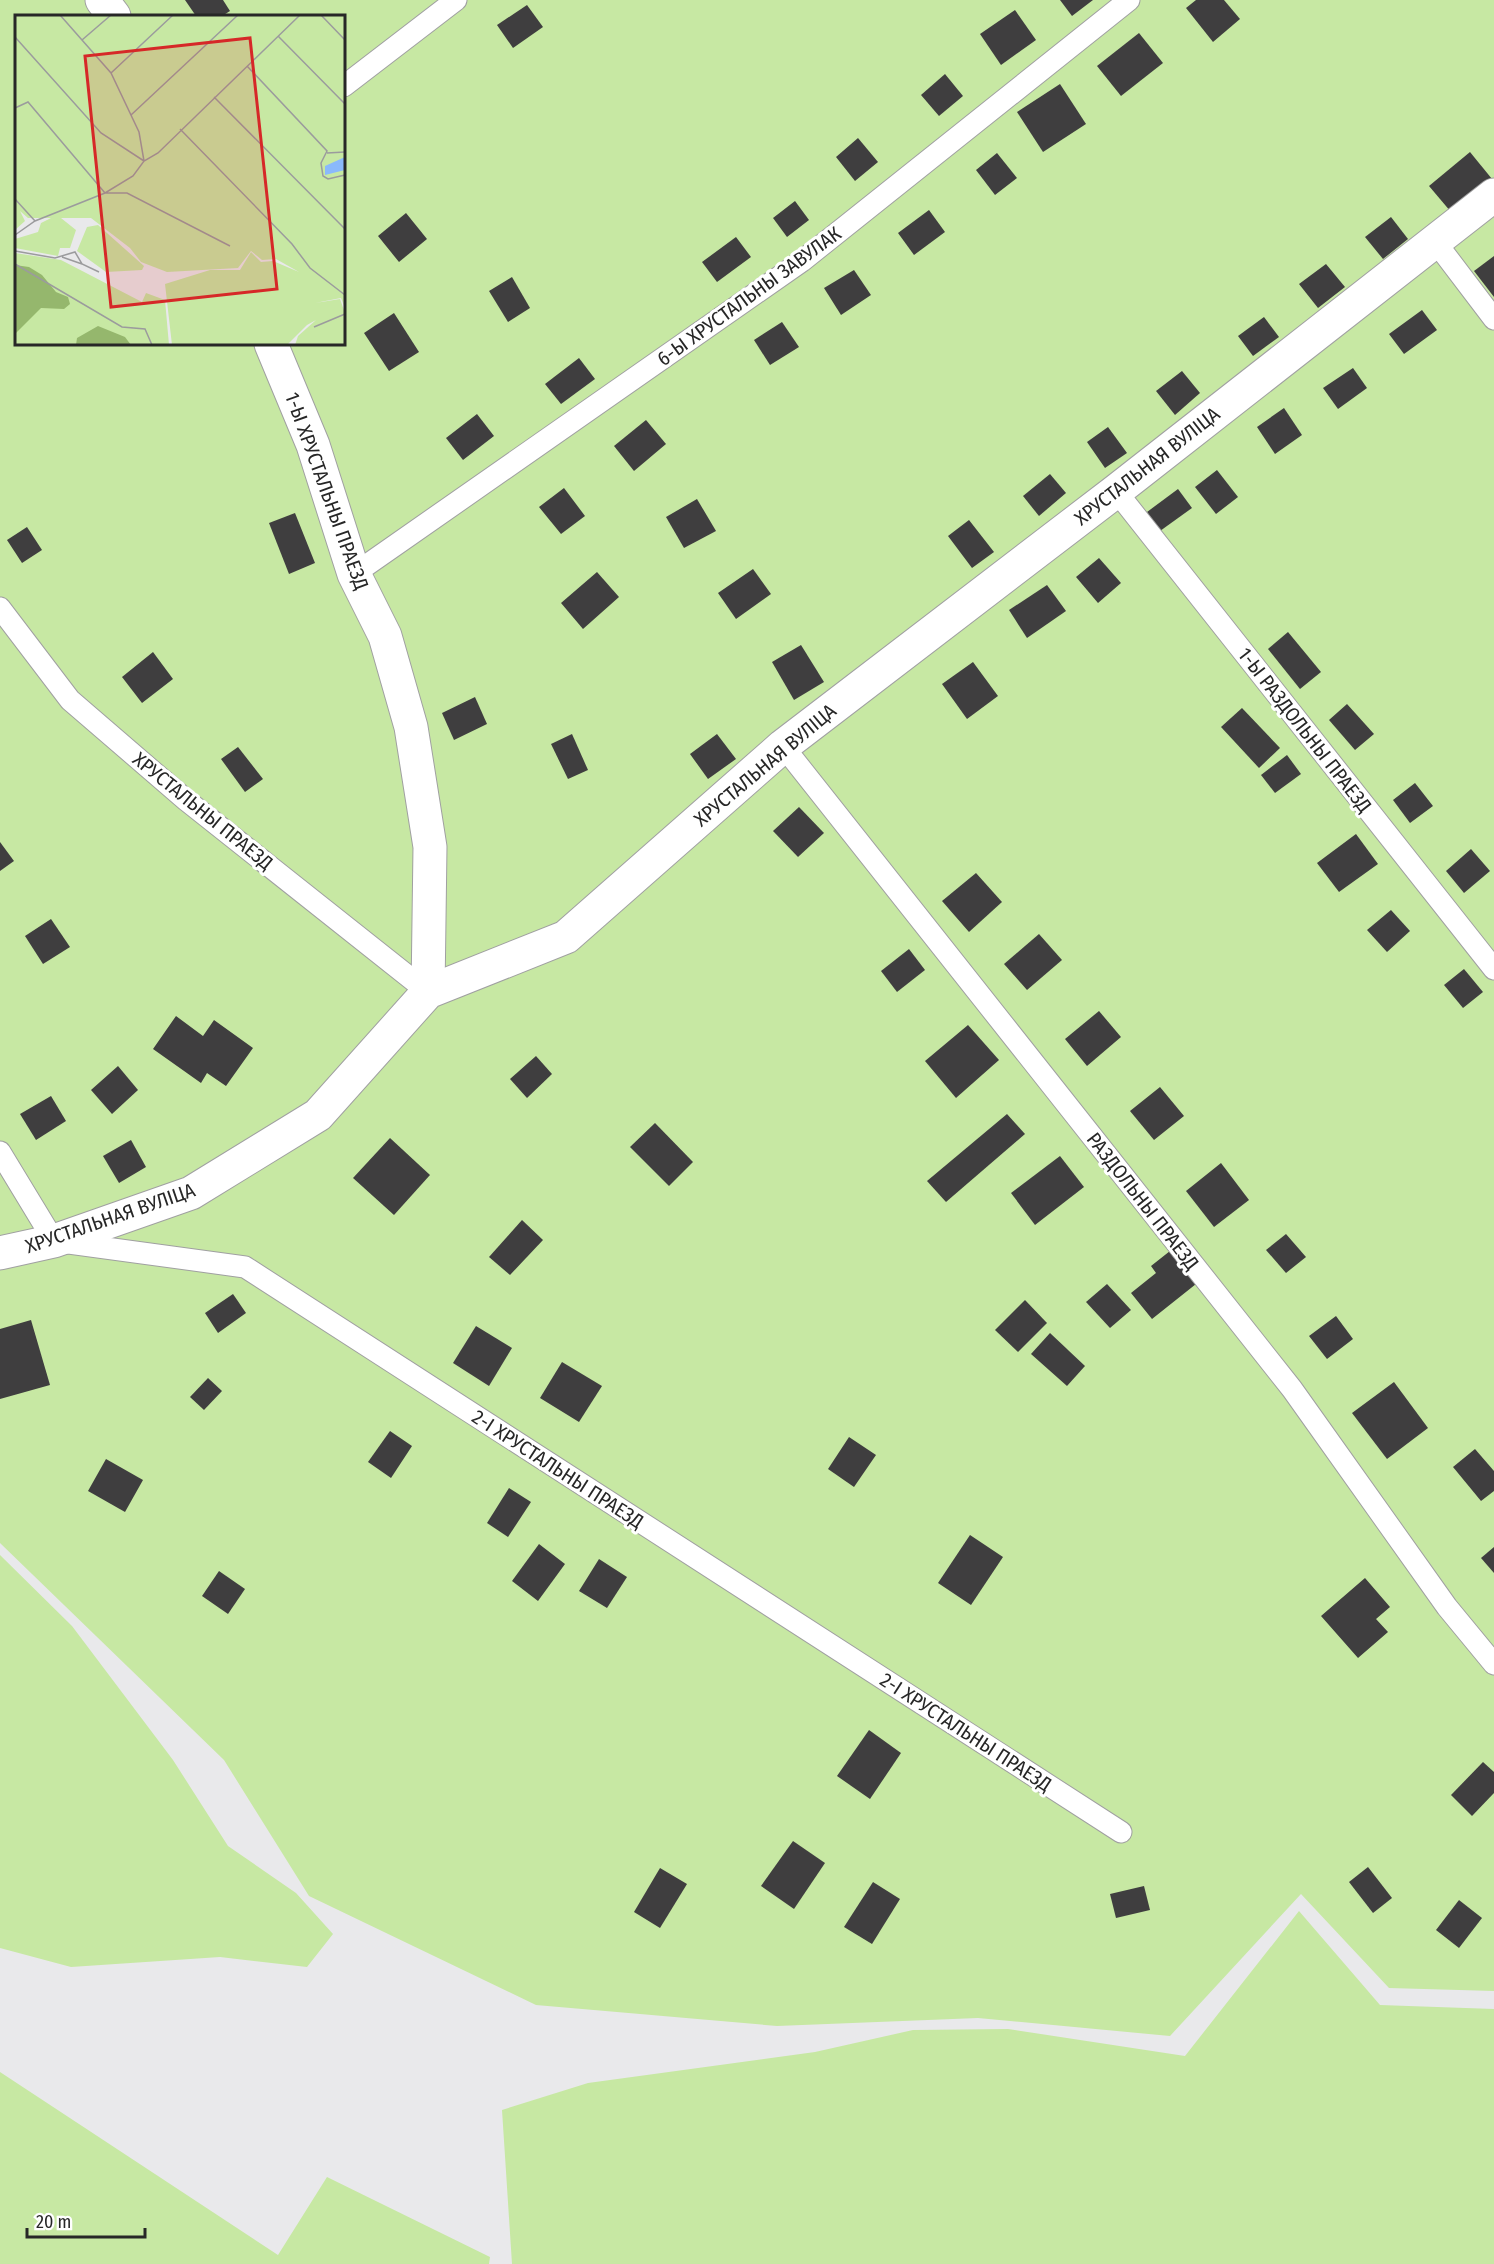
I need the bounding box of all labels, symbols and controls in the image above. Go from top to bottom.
inset map [15,15,345,345]
street label: 6-Ы ХРУСТАЛЬНЫ ЗАВУЛАК [652,221,846,371]
street label: 1-Ы ХРУСТАЛЬНЫ ПРАЕЗД [280,389,374,593]
street label: ХРУСТАЛЬНАЯ ВУЛІЦА [1070,401,1225,530]
street label: 1-Ы РАЗДОЛЬНЫ ПРАЕЗД [1233,643,1377,817]
street label: ХРУСТАЛЬНАЯ ВУЛІЦА [689,698,841,831]
street label: ХРУСТАЛЬНЫ ПРАЕЗД [128,747,278,875]
street label: РАЗДОЛЬНЫ ПРАЕЗД [1082,1127,1204,1275]
street label: ХРУСТАЛЬНАЯ ВУЛІЦА [22,1178,198,1258]
street label: 2-І ХРУСТАЛЬНЫ ПРАЕЗД [468,1405,648,1533]
street label: 2-І ХРУСТАЛЬНЫ ПРАЕЗД [876,1668,1056,1796]
scale bar [27,2201,146,2239]
text: 20 m [36,2211,71,2233]

